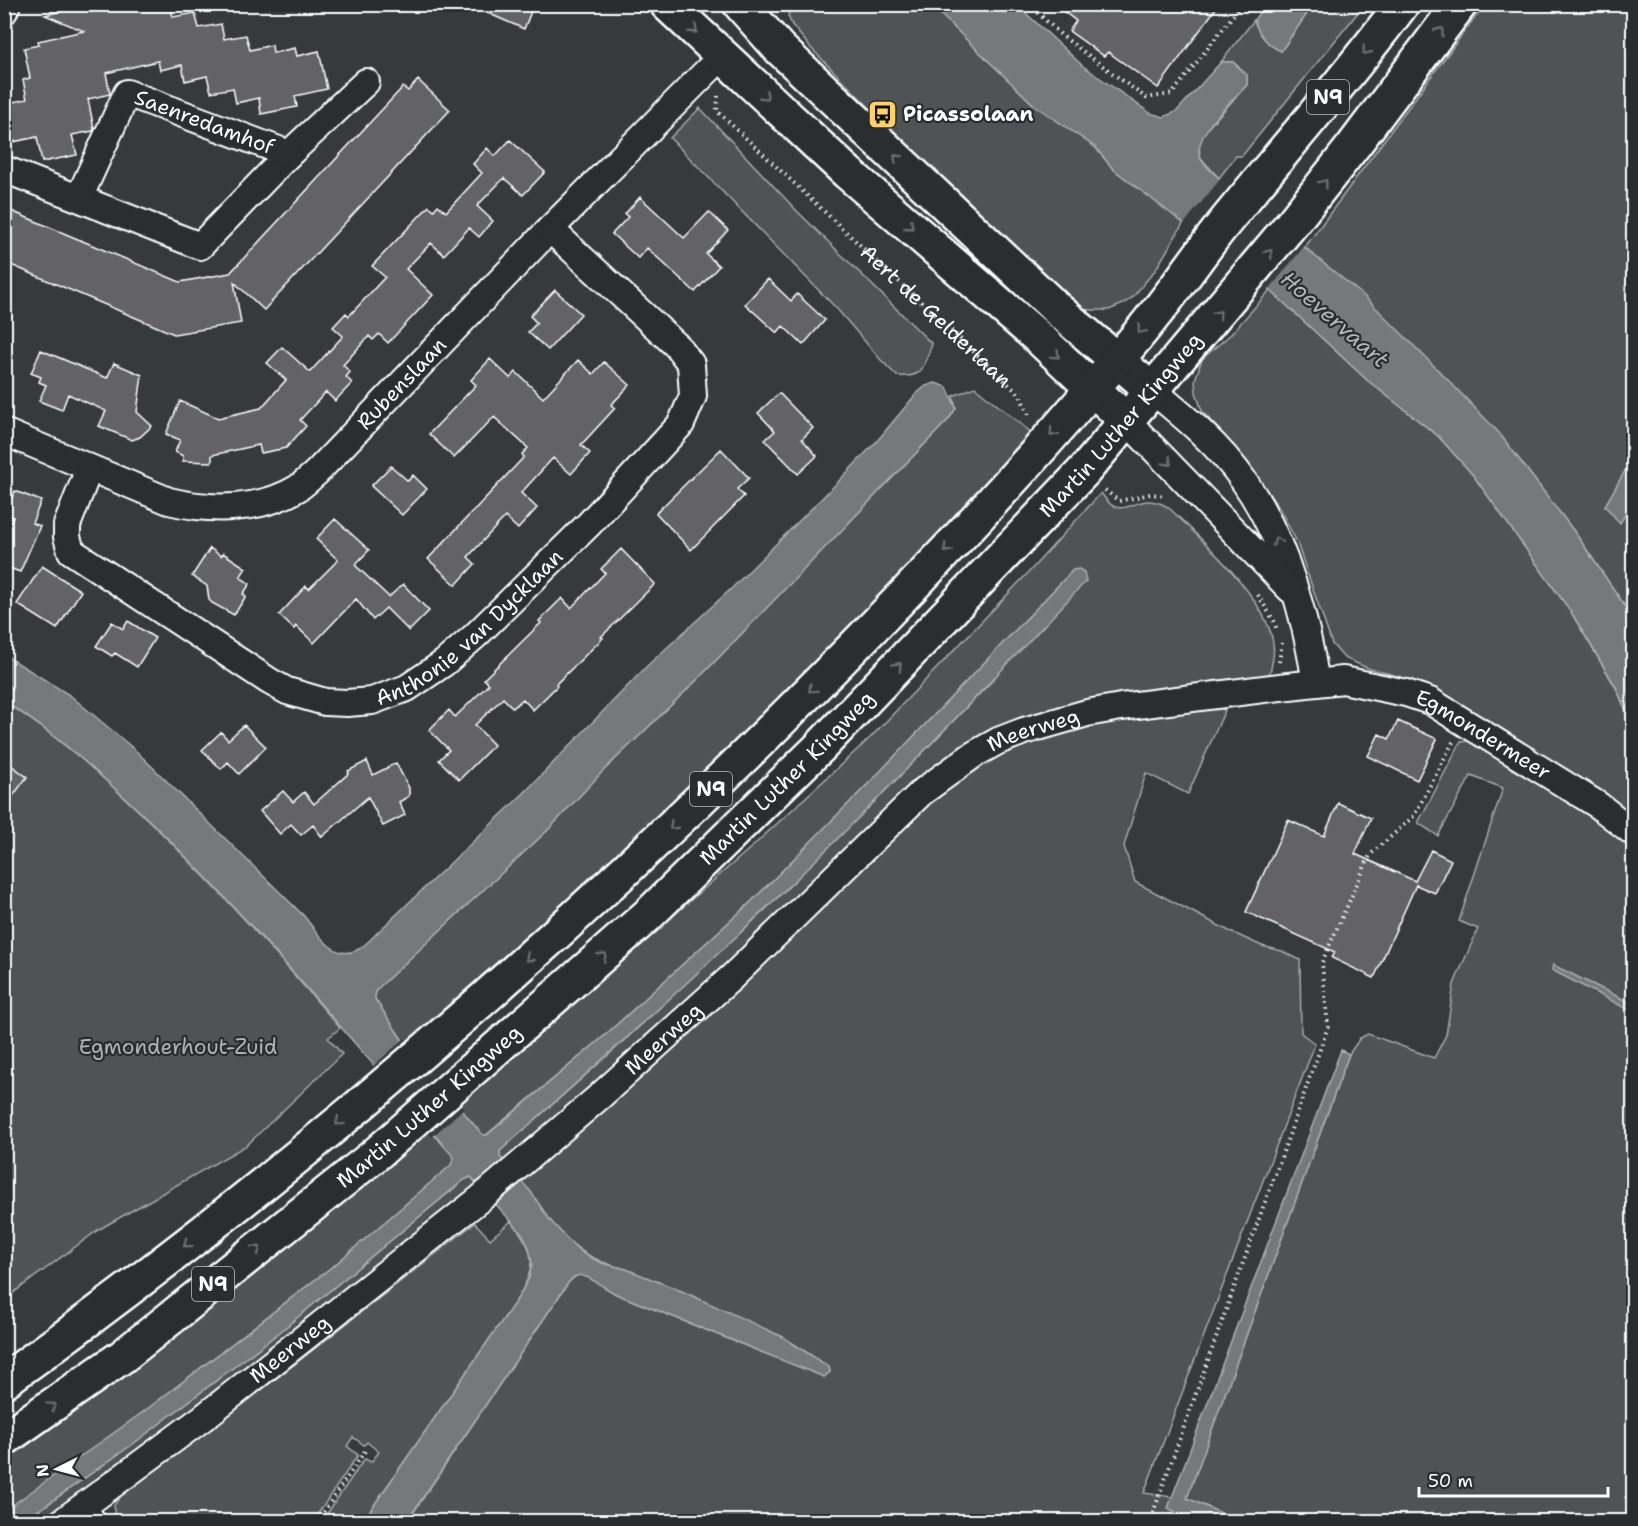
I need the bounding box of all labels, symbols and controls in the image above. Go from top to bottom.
one-way arrow [688,23,698,34]
one-way arrow [1432,27,1443,38]
one-way arrow [1362,44,1373,55]
road number: N9 [1307,80,1349,114]
street label: Saenredamhof [131,83,278,161]
one-way arrow [758,89,768,100]
bus stop icon: Picassolaan [866,98,898,130]
place label: Picassolaan [903,100,1034,128]
one-way arrow [893,155,904,166]
one-way arrow [1317,179,1328,190]
one-way arrow [903,219,914,230]
street label: Aert de Gelderlaan [854,238,1018,394]
one-way arrow [1261,249,1272,260]
water label: Hoevervaart [1275,265,1395,374]
one-way arrow [1211,310,1222,321]
one-way arrow [1137,324,1148,334]
street label: Martin Luther Kingweg [1033,327,1209,524]
street label: Rubenslaan [351,331,453,436]
one-way arrow [1049,347,1060,358]
one-way arrow [1049,426,1060,436]
one-way arrow [1160,455,1171,466]
one-way arrow [1271,536,1284,547]
one-way arrow [943,542,954,553]
street label: Anthonie van Dycklaan [372,543,569,712]
one-way arrow [890,663,901,674]
one-way arrow [808,682,819,693]
street label: Egmondermeer [1412,683,1556,786]
street label: Martin Luther Kingweg [693,685,880,871]
street label: Meerweg [982,702,1083,758]
road number: N9 [690,772,732,806]
one-way arrow [669,819,679,830]
one-way arrow [525,951,536,962]
one-way arrow [596,952,606,963]
street label: Meerweg [619,996,708,1081]
street label: Martin Luther Kingweg [331,1019,527,1194]
park label: Egmonderhout-Zuid [79,1033,277,1061]
one-way arrow [335,1115,346,1126]
one-way arrow [183,1237,194,1248]
one-way arrow [251,1246,262,1257]
road number: N9 [192,1267,234,1301]
street label: Meerweg [244,1309,336,1390]
one-way arrow [46,1402,57,1413]
north arrow [27,1439,87,1499]
scale bar [1419,1460,1608,1498]
text: N [31,1463,54,1478]
text: 50 m [1428,1469,1473,1493]

